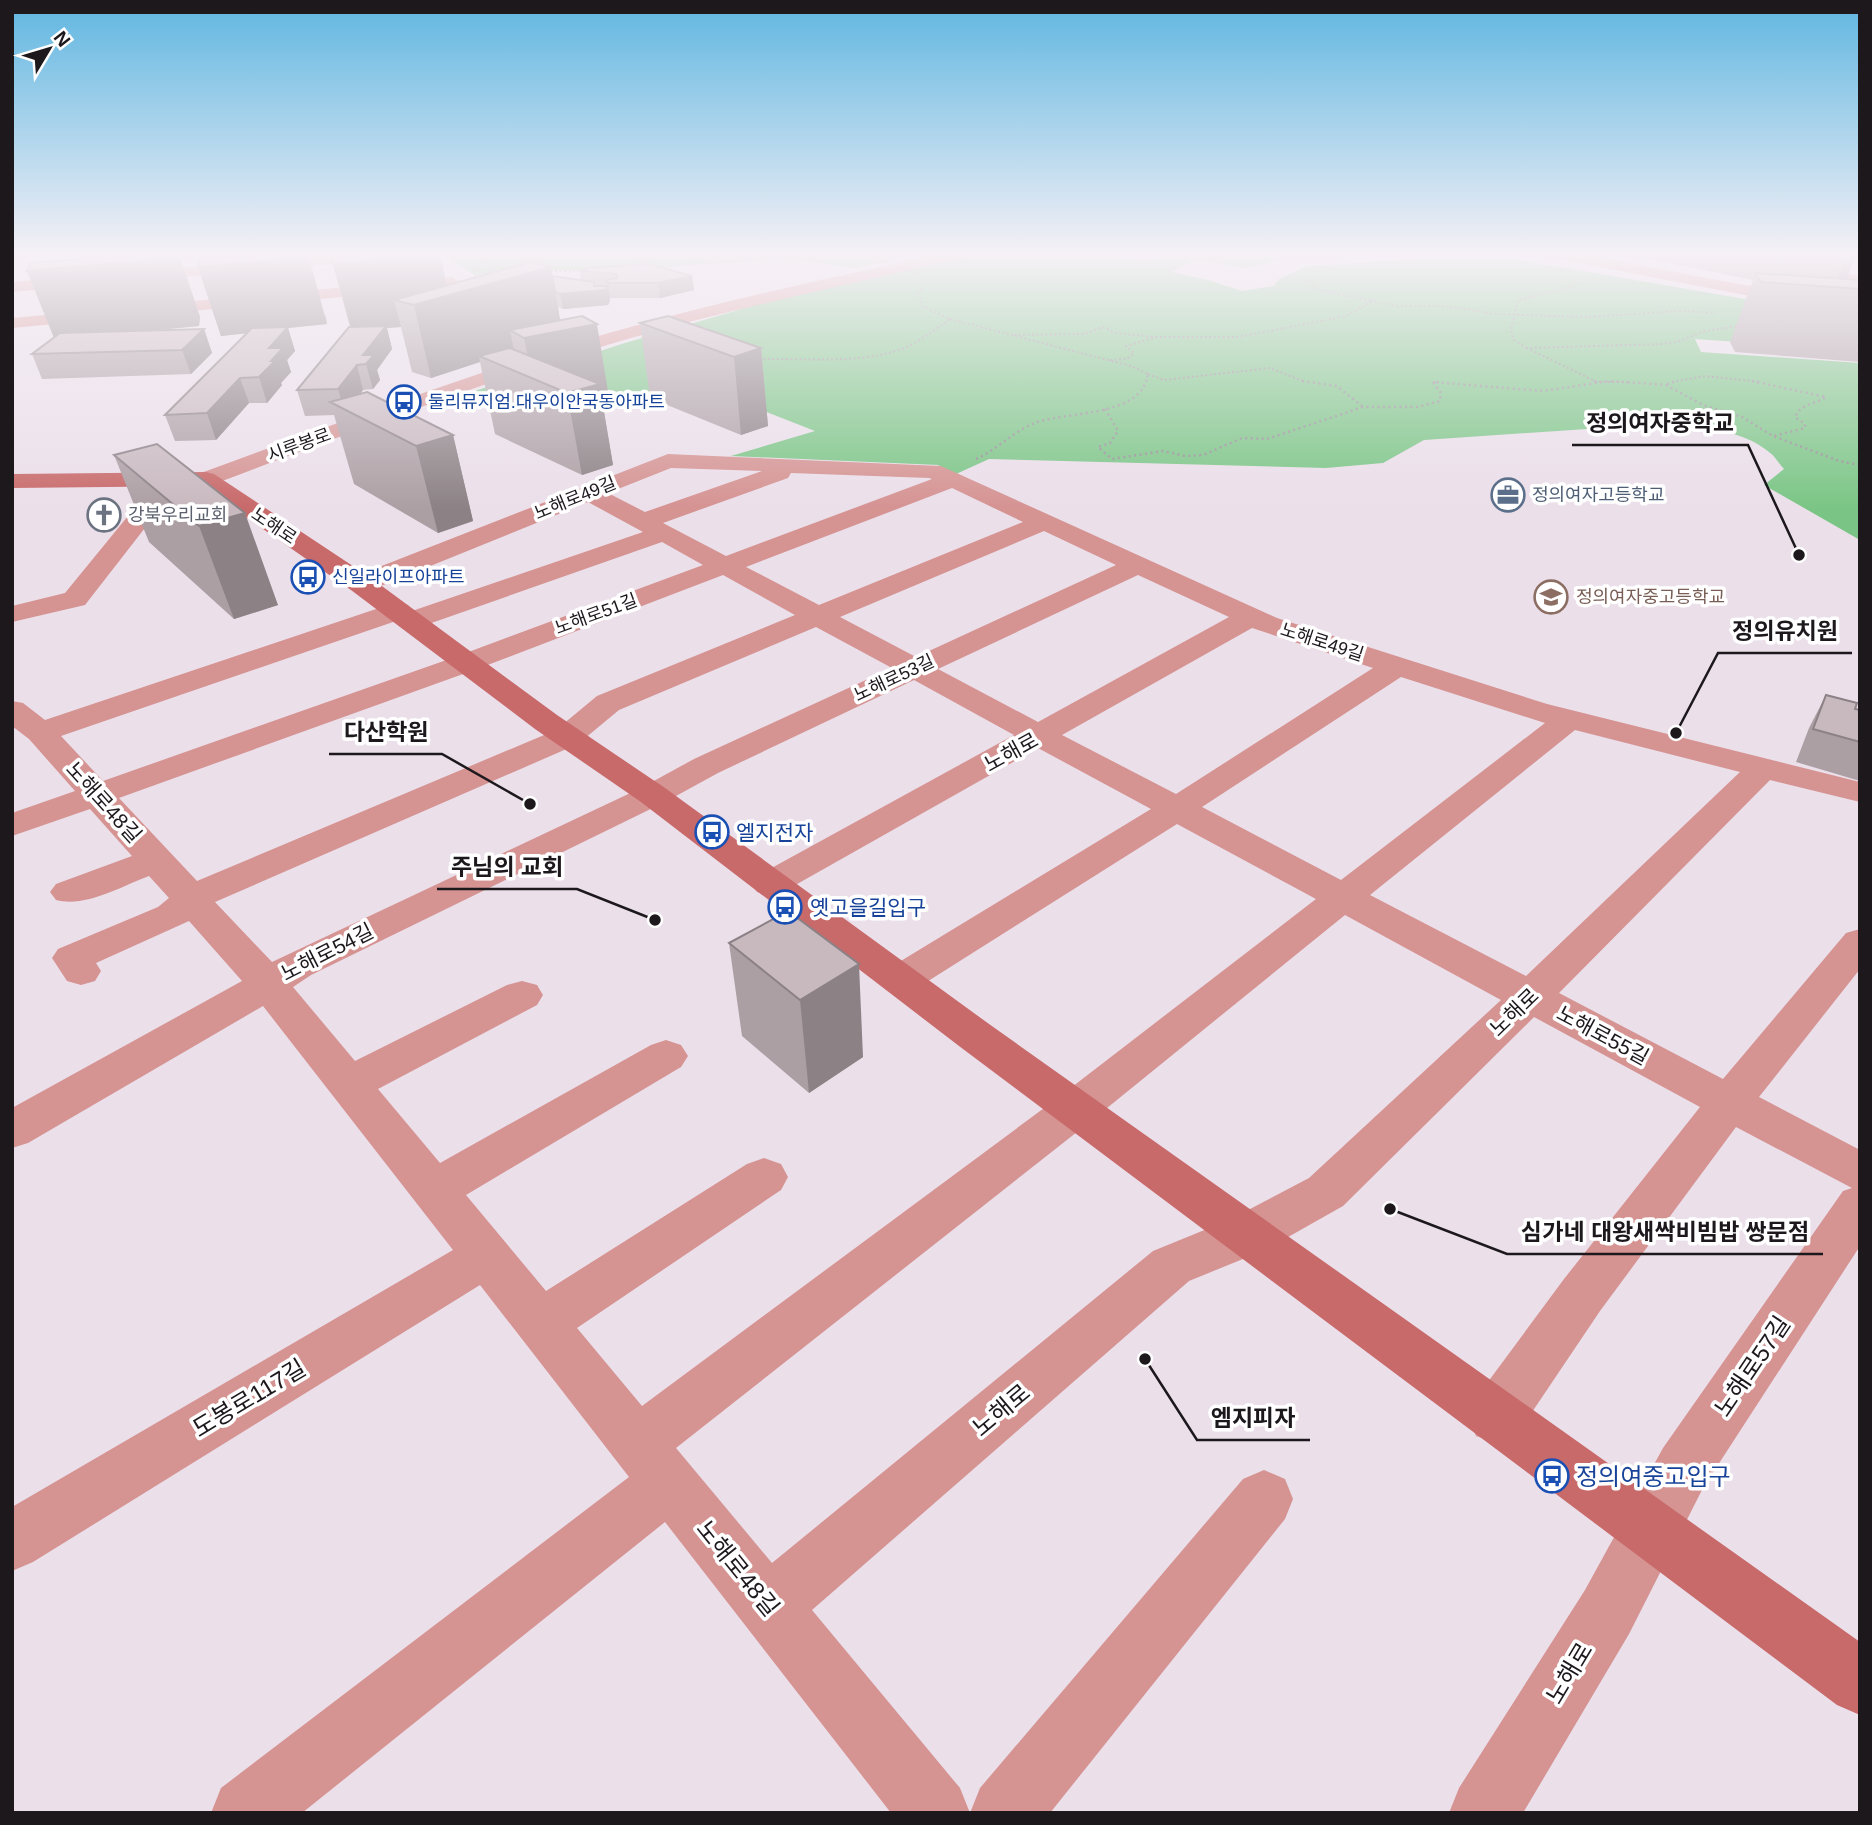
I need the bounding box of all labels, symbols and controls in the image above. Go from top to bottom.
north arrow [14,14,84,84]
text: N [50,27,75,51]
bus stop icon: 둘리뮤지엄.대우이안국동아파트 [385,383,423,421]
place label: 둘리뮤지엄.대우이안국동아파트 [428,392,665,412]
callout: 정의여자중학교 [1572,401,1748,445]
text: 정의여자중학교 [1586,410,1734,436]
street label: 시루봉로 [264,424,334,466]
street label: 노해로49길 [531,473,619,523]
office icon: 정의여자고등학교 [1489,476,1527,514]
place label: 정의여자고등학교 [1532,485,1664,505]
church icon: 강북우리교회 [85,496,123,534]
street label: 노해로 [248,504,300,548]
place label: 강북우리교회 [128,505,227,525]
bus stop icon: 신일라이프아파트 [289,558,327,596]
place label: 신일라이프아파트 [332,567,464,587]
school or university icon: 정의여자중고등학교 [1532,578,1570,616]
place label: 정의여자중고등학교 [1576,587,1725,607]
street label: 노해로51길 [552,590,640,638]
callout: 정의유치원 [1718,609,1852,653]
text: 정의유치원 [1732,618,1838,644]
street label: 노해로49길 [1278,619,1366,665]
street label: 노해로53길 [851,651,937,705]
callout: 다산학원 [329,710,442,754]
text: 다산학원 [344,719,428,745]
street label: 노해로 [980,728,1042,776]
street label: 노해로48길 [62,757,146,847]
bus stop icon: 엘지전자 [693,813,731,851]
place label: 엘지전자 [736,821,813,844]
callout: 주님의 교회 [437,845,577,889]
text: 주님의 교회 [451,854,563,880]
bus stop icon: 옛고을길입구 [766,888,804,926]
place label: 옛고을길입구 [810,896,926,919]
street label: 노해로54길 [277,919,377,985]
street label: 노해로 [1485,984,1543,1040]
street label: 노해로55길 [1553,1001,1653,1069]
callout: 심가네 대왕새싹비빔밥 쌍문점 [1507,1210,1823,1254]
text: 심가네 대왕새싹비빔밥 쌍문점 [1521,1219,1809,1245]
street label: 노해로57길 [1709,1311,1795,1421]
street label: 도봉로117길 [188,1354,310,1442]
street label: 노해로 [967,1378,1035,1442]
callout: 엠지피자 [1197,1396,1310,1440]
text: 엠지피자 [1211,1405,1295,1431]
bus stop icon: 정의여중고입구 [1533,1457,1571,1495]
place label: 정의여중고입구 [1576,1463,1731,1490]
street label: 노해로48길 [691,1515,785,1621]
street label: 노해로 [1540,1638,1598,1708]

